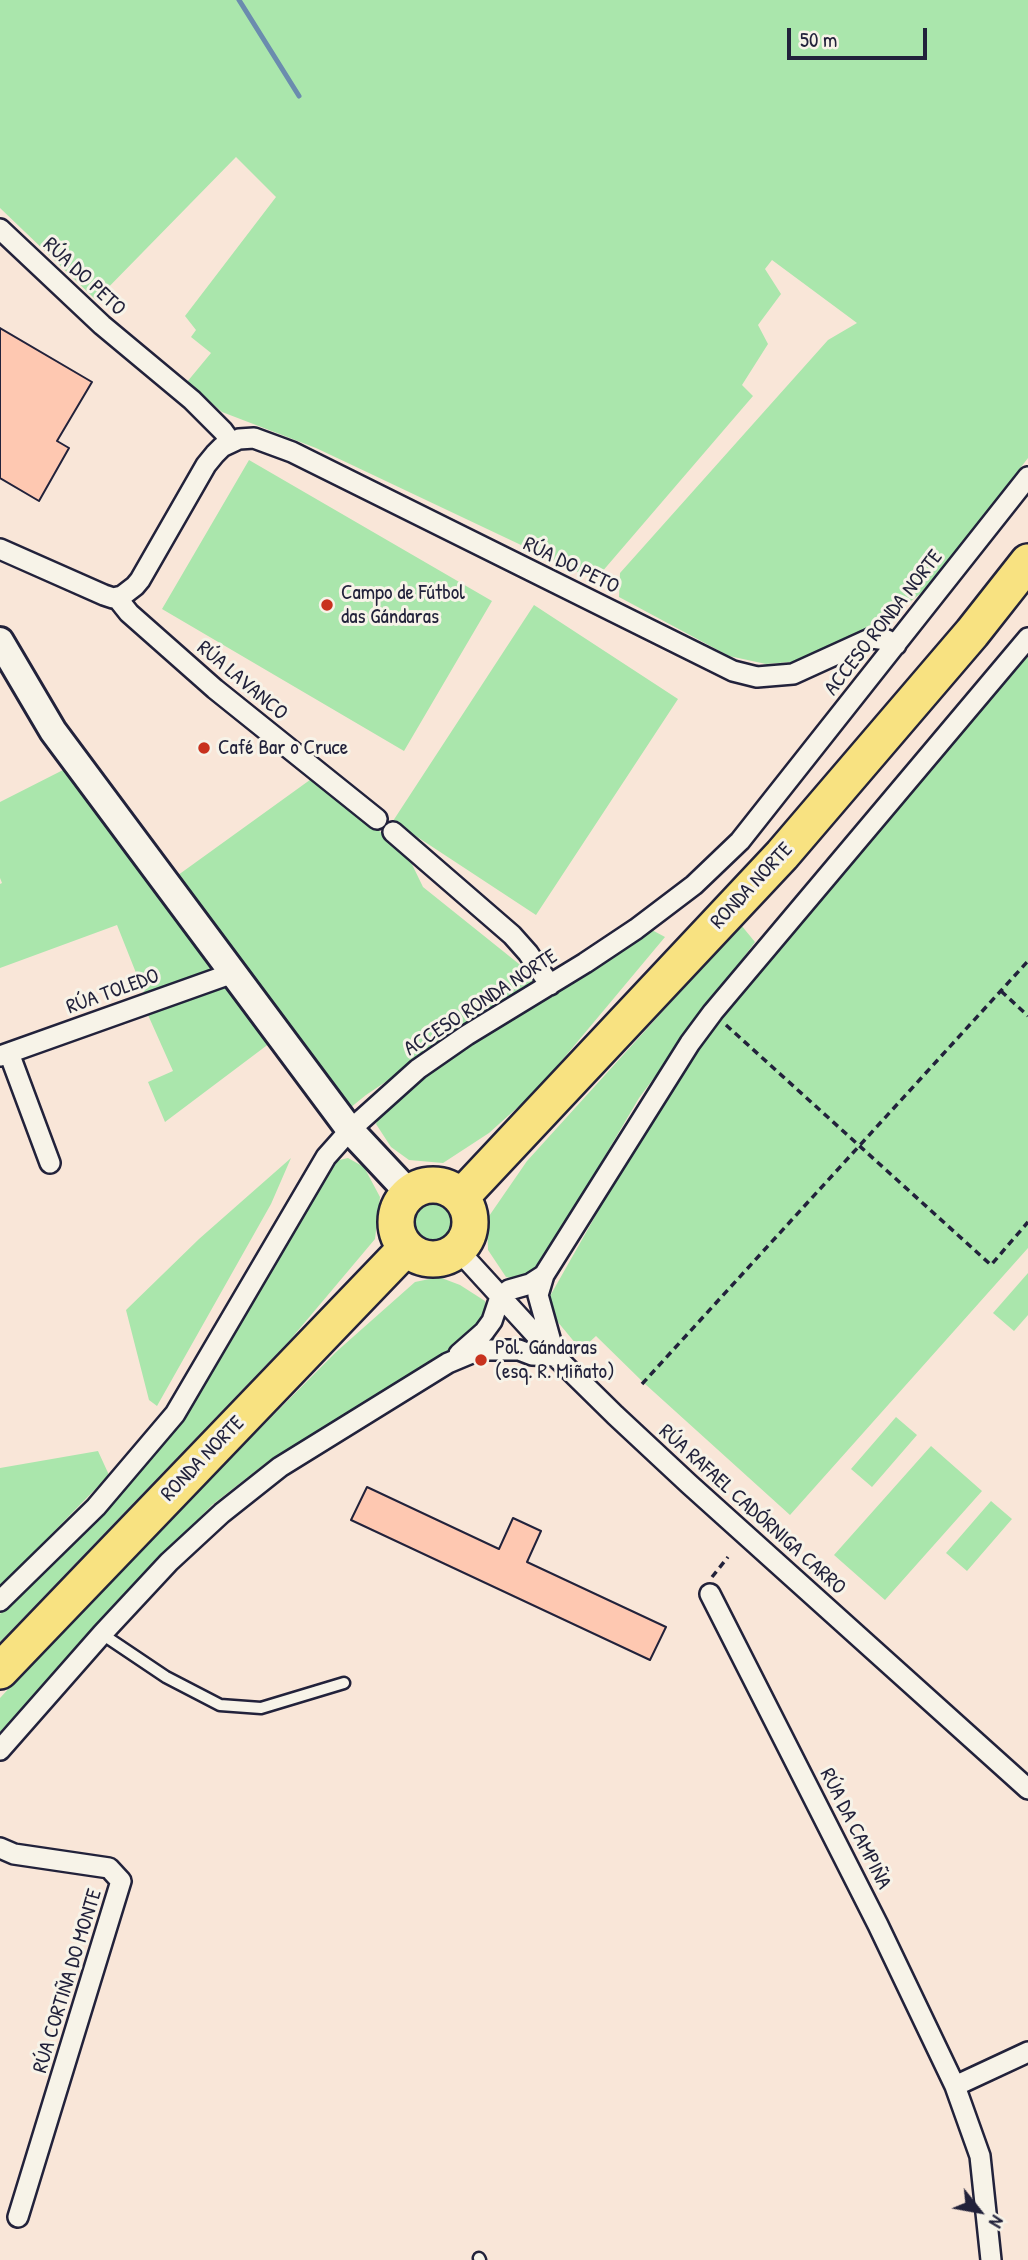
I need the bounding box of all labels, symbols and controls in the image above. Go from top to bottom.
scale bar [790,14,930,58]
text: 50 m [800,25,837,54]
street label: RÚA DO PETO [38,232,130,322]
street label: RÚA DO PETO [519,532,623,600]
street label: ACCESO RONDA NORTE [819,545,949,701]
place label: Campo de Fútbol das Gándaras [341,580,465,630]
marker: Campo de Fútbol das Gándaras [319,597,335,613]
street label: RÚA LAVANCO [192,636,292,726]
place label: Café Bar o Cruce [218,735,348,761]
marker: Café Bar o Cruce [196,740,212,756]
street label: RONDA NORTE [706,838,798,934]
street label: ACCESO RONDA NORTE [400,944,562,1062]
street label: RÚA TOLEDO [63,964,163,1020]
place label: Pol. Gándaras (esq. R. Miñato) [495,1335,615,1385]
marker: Pol. Gándaras (esq. R. Miñato) [473,1352,489,1368]
street label: RONDA NORTE [156,1411,250,1507]
street label: RÚA RAFAEL CADÓRNIGA CARRO [653,1419,851,1601]
street label: RÚA DA CAMPIÑA [814,1765,896,1893]
street label: RÚA CORTIÑA DO MONTE [28,1886,108,2076]
north arrow [944,2176,1014,2246]
text: N [983,2211,1011,2233]

